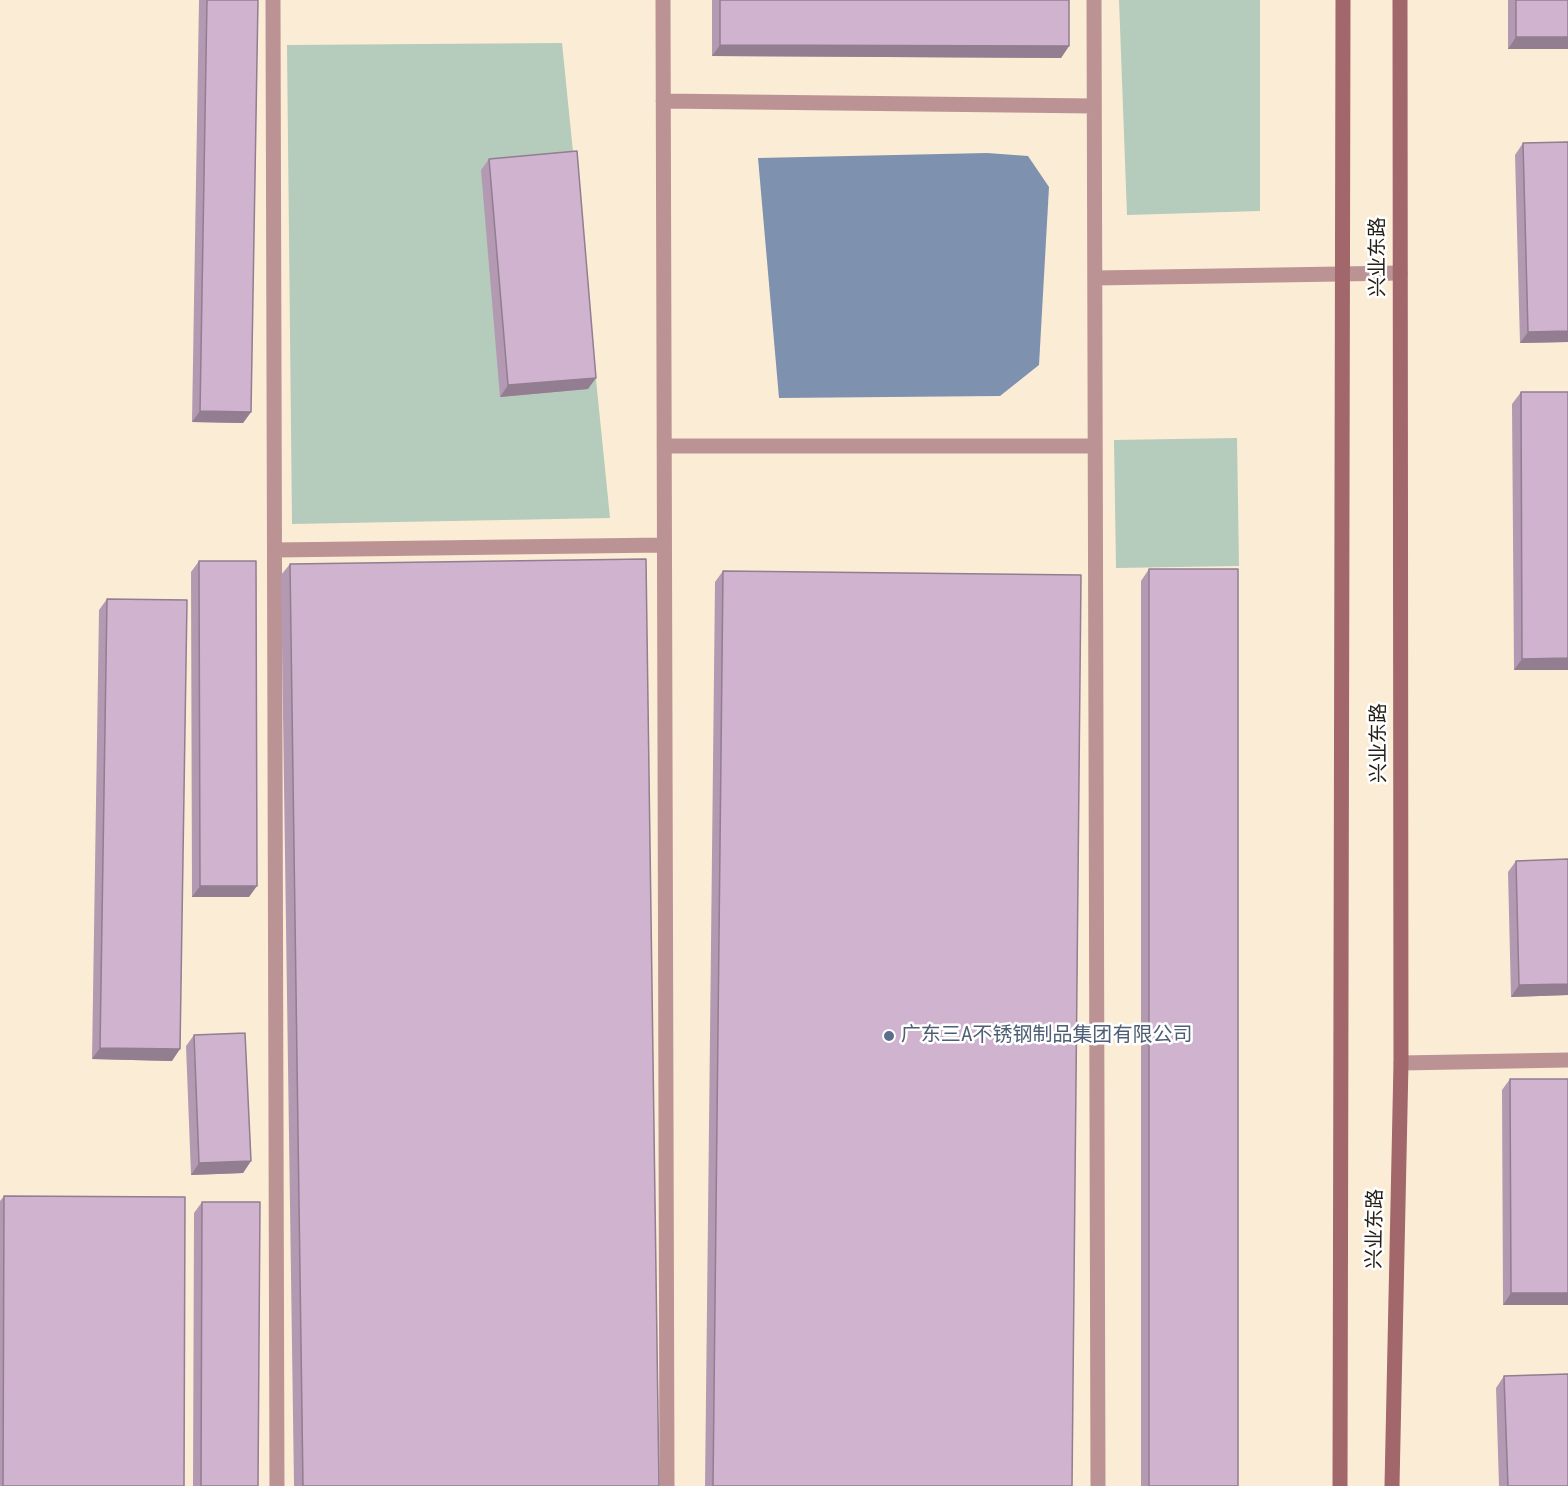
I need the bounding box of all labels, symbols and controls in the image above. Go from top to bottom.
street label: 兴业东路 [1367,217,1391,297]
street label: 兴业东路 [1368,703,1392,783]
place label: 广东三A不锈钢制品集团有限公司 [901,1024,1193,1048]
marker: 广东三A不锈钢制品集团有限公司 [882,1029,896,1043]
street label: 兴业东路 [1363,1189,1389,1269]

